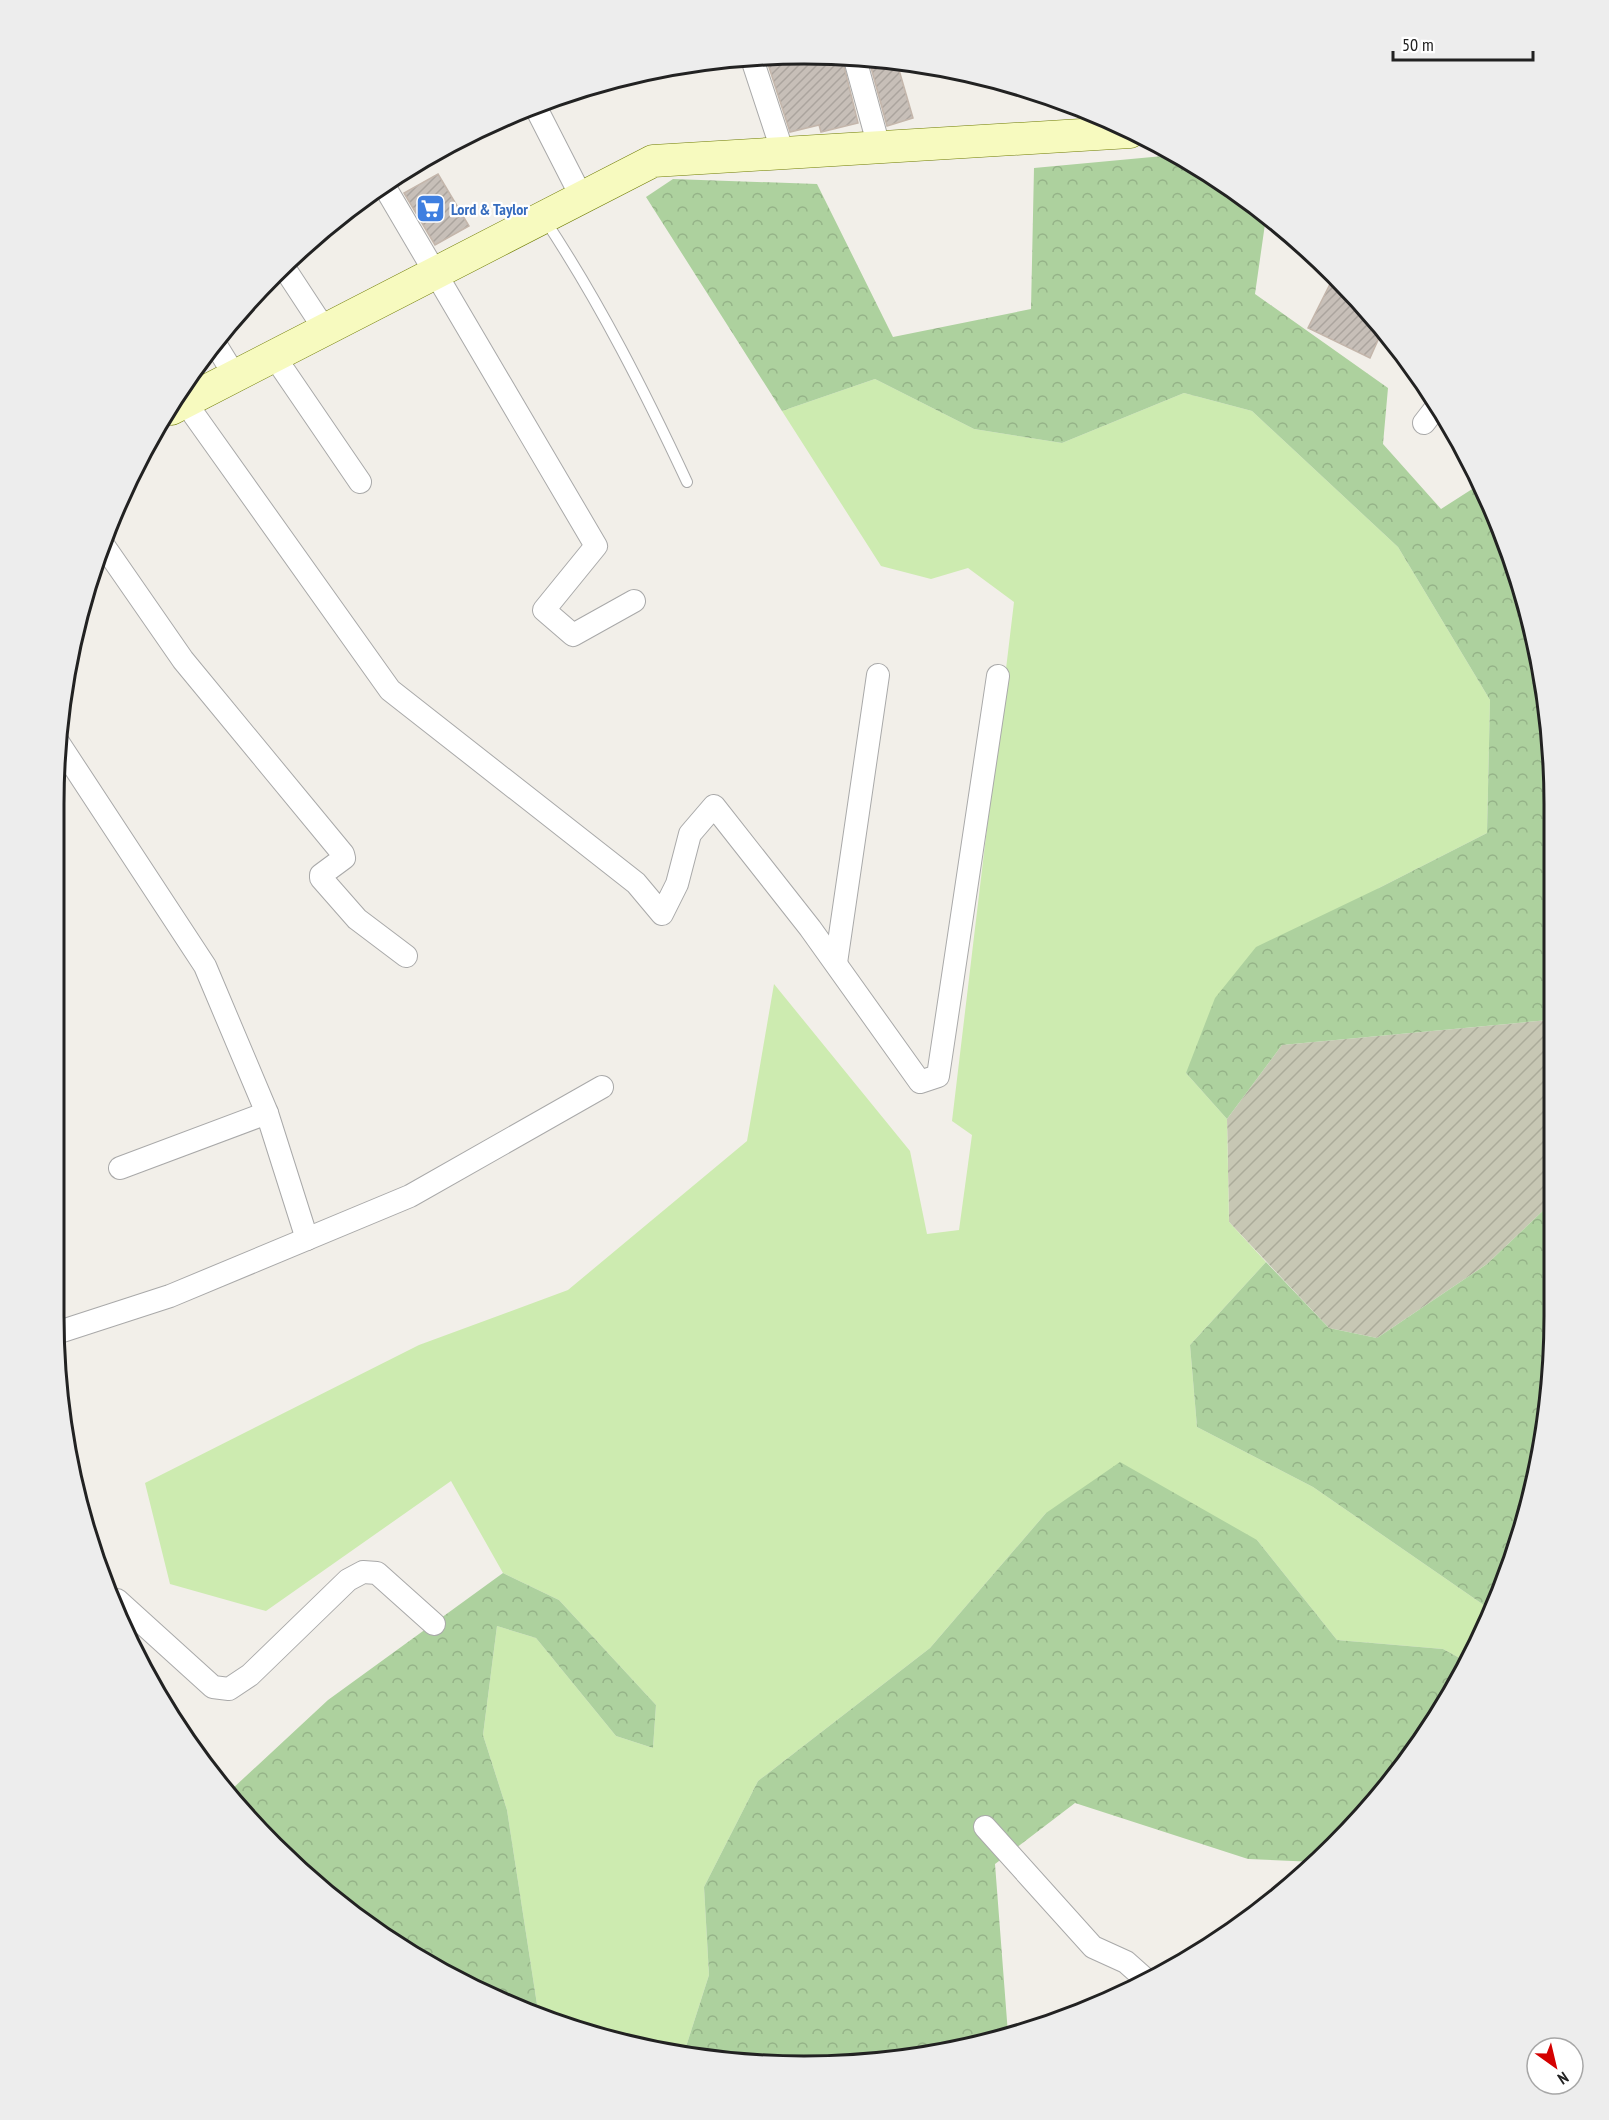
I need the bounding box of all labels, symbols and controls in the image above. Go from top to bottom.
scale bar [1393,24,1532,62]
text: 50 m [1402,33,1434,56]
supermarket icon: Lord & Taylor [414,193,446,225]
place label: Lord & Taylor [451,199,528,219]
north arrow [1525,2036,1585,2096]
text: N [1554,2068,1573,2089]

